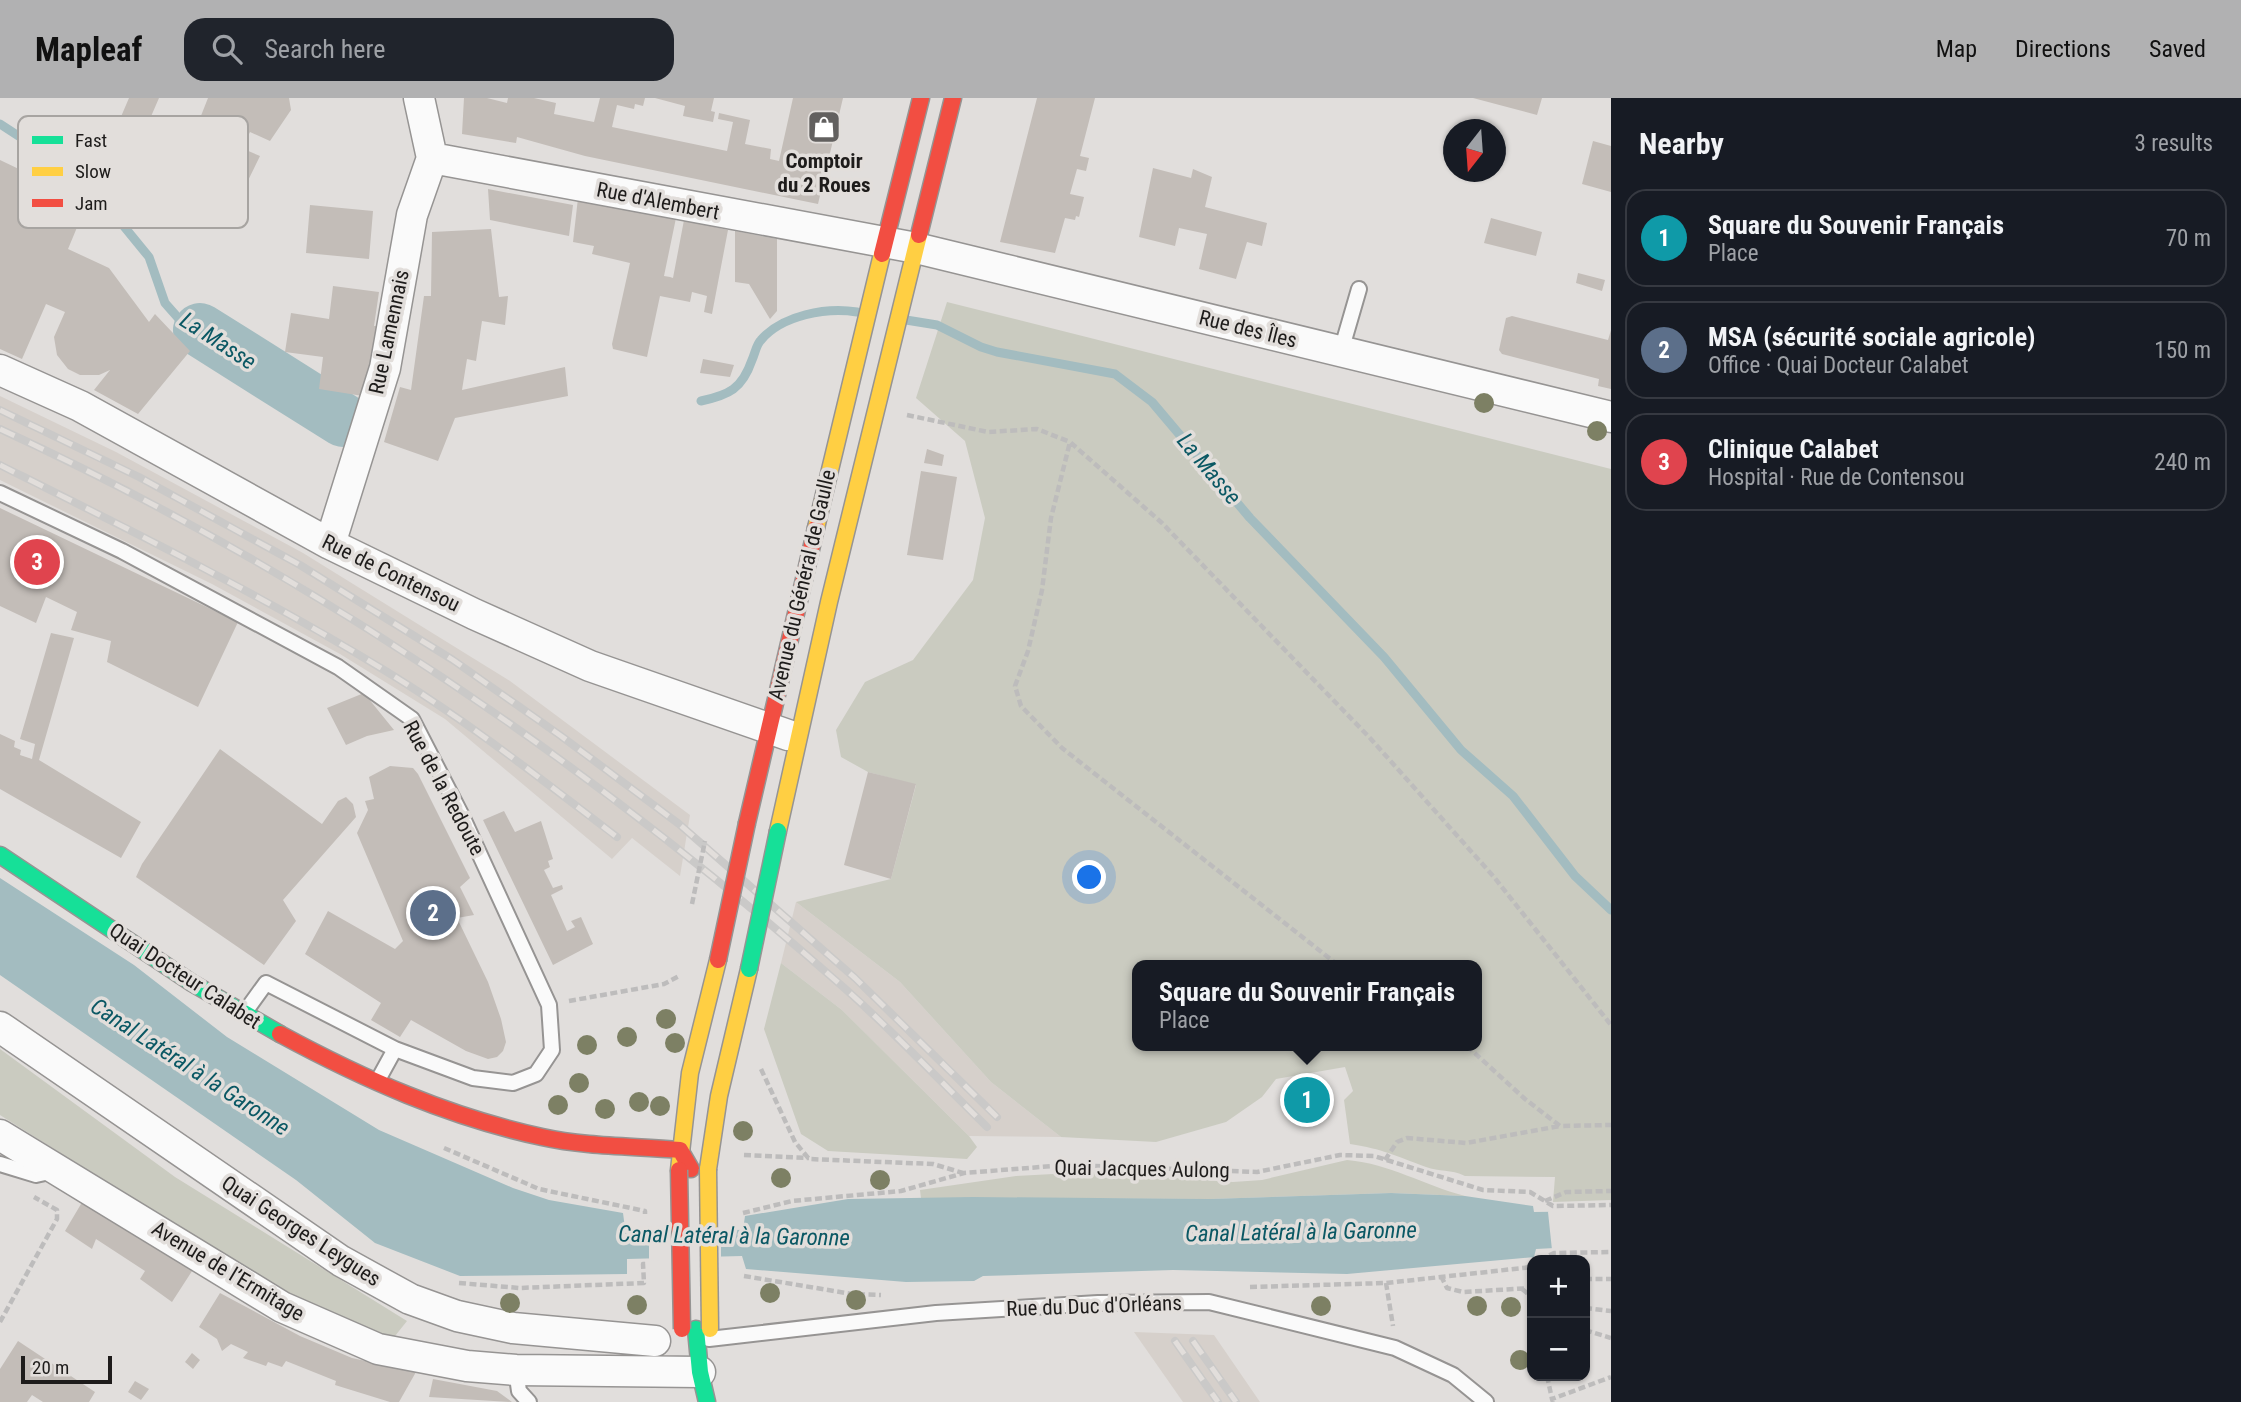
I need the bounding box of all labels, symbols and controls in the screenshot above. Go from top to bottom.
search box [184,18,674,81]
text: Mapleaf [35,30,142,69]
icon: search [208,30,246,68]
text: Search here [264,34,385,64]
text: Map [1936,35,1977,63]
text: Directions [2015,35,2111,63]
text: Saved [2149,35,2206,63]
shop icon: Comptoir du 2 Roues [805,108,843,146]
legend [18,116,248,228]
north arrow [1443,119,1506,182]
text: Nearby [1639,126,1724,161]
text: Fast [75,129,107,152]
text: 3 results [2135,130,2213,157]
place label: Comptoir du 2 Roues [777,149,871,197]
text: Slow [75,160,111,183]
street label: Rue d'Alembert [594,177,722,225]
text: Jam [75,192,108,215]
text: Square du Souvenir Français [1708,210,2004,240]
text: 1 [1658,225,1670,252]
text: 70 m [2166,225,2211,252]
text: Place [1708,240,1758,267]
street label: Rue Lamennais [364,268,414,396]
street label: Rue des Îles [1197,305,1299,353]
water label: La Masse [175,307,261,375]
text: MSA (sécurité sociale agricole) [1708,322,2036,352]
text: 2 [1658,337,1670,364]
text: 150 m [2154,337,2211,364]
text: Office · Quai Docteur Calabet [1708,352,1969,379]
water label: La Masse [1171,428,1247,510]
text: Clinique Calabet [1708,434,1879,464]
text: 3 [1658,449,1670,476]
text: 240 m [2154,449,2211,476]
text: Hospital · Rue de Contensou [1708,464,1965,491]
street label: Avenue du Général de Gaulle [764,467,840,703]
street label: Rue de Contensou [318,529,464,617]
pin: 3 [14,536,60,588]
street label: Rue de la Redoute [398,717,490,860]
your location [1072,860,1106,894]
pin: 2 [410,887,456,939]
street label: Quai Docteur Calabet [105,918,265,1034]
popup [1132,960,1482,1051]
text: Square du Souvenir Français [1159,977,1455,1007]
water label: Canal Latéral à la Garonne [86,993,294,1141]
text: Place [1159,1007,1209,1034]
pin: 1 [1284,1074,1330,1126]
street label: Quai Jacques Aulong [1054,1155,1230,1183]
street label: Quai Georges Leygues [217,1171,385,1291]
street label: Avenue de l’Ermitage [148,1216,309,1326]
water label: Canal Latéral à la Garonne [1185,1216,1417,1248]
water label: Canal Latéral à la Garonne [618,1220,850,1252]
map controls [1527,1255,1590,1381]
button: + [1527,1255,1590,1318]
street label: Rue du Duc d'Orléans [1006,1291,1182,1321]
button: − [1527,1318,1590,1381]
scale bar [21,1353,112,1385]
text: 20 m [32,1356,69,1379]

